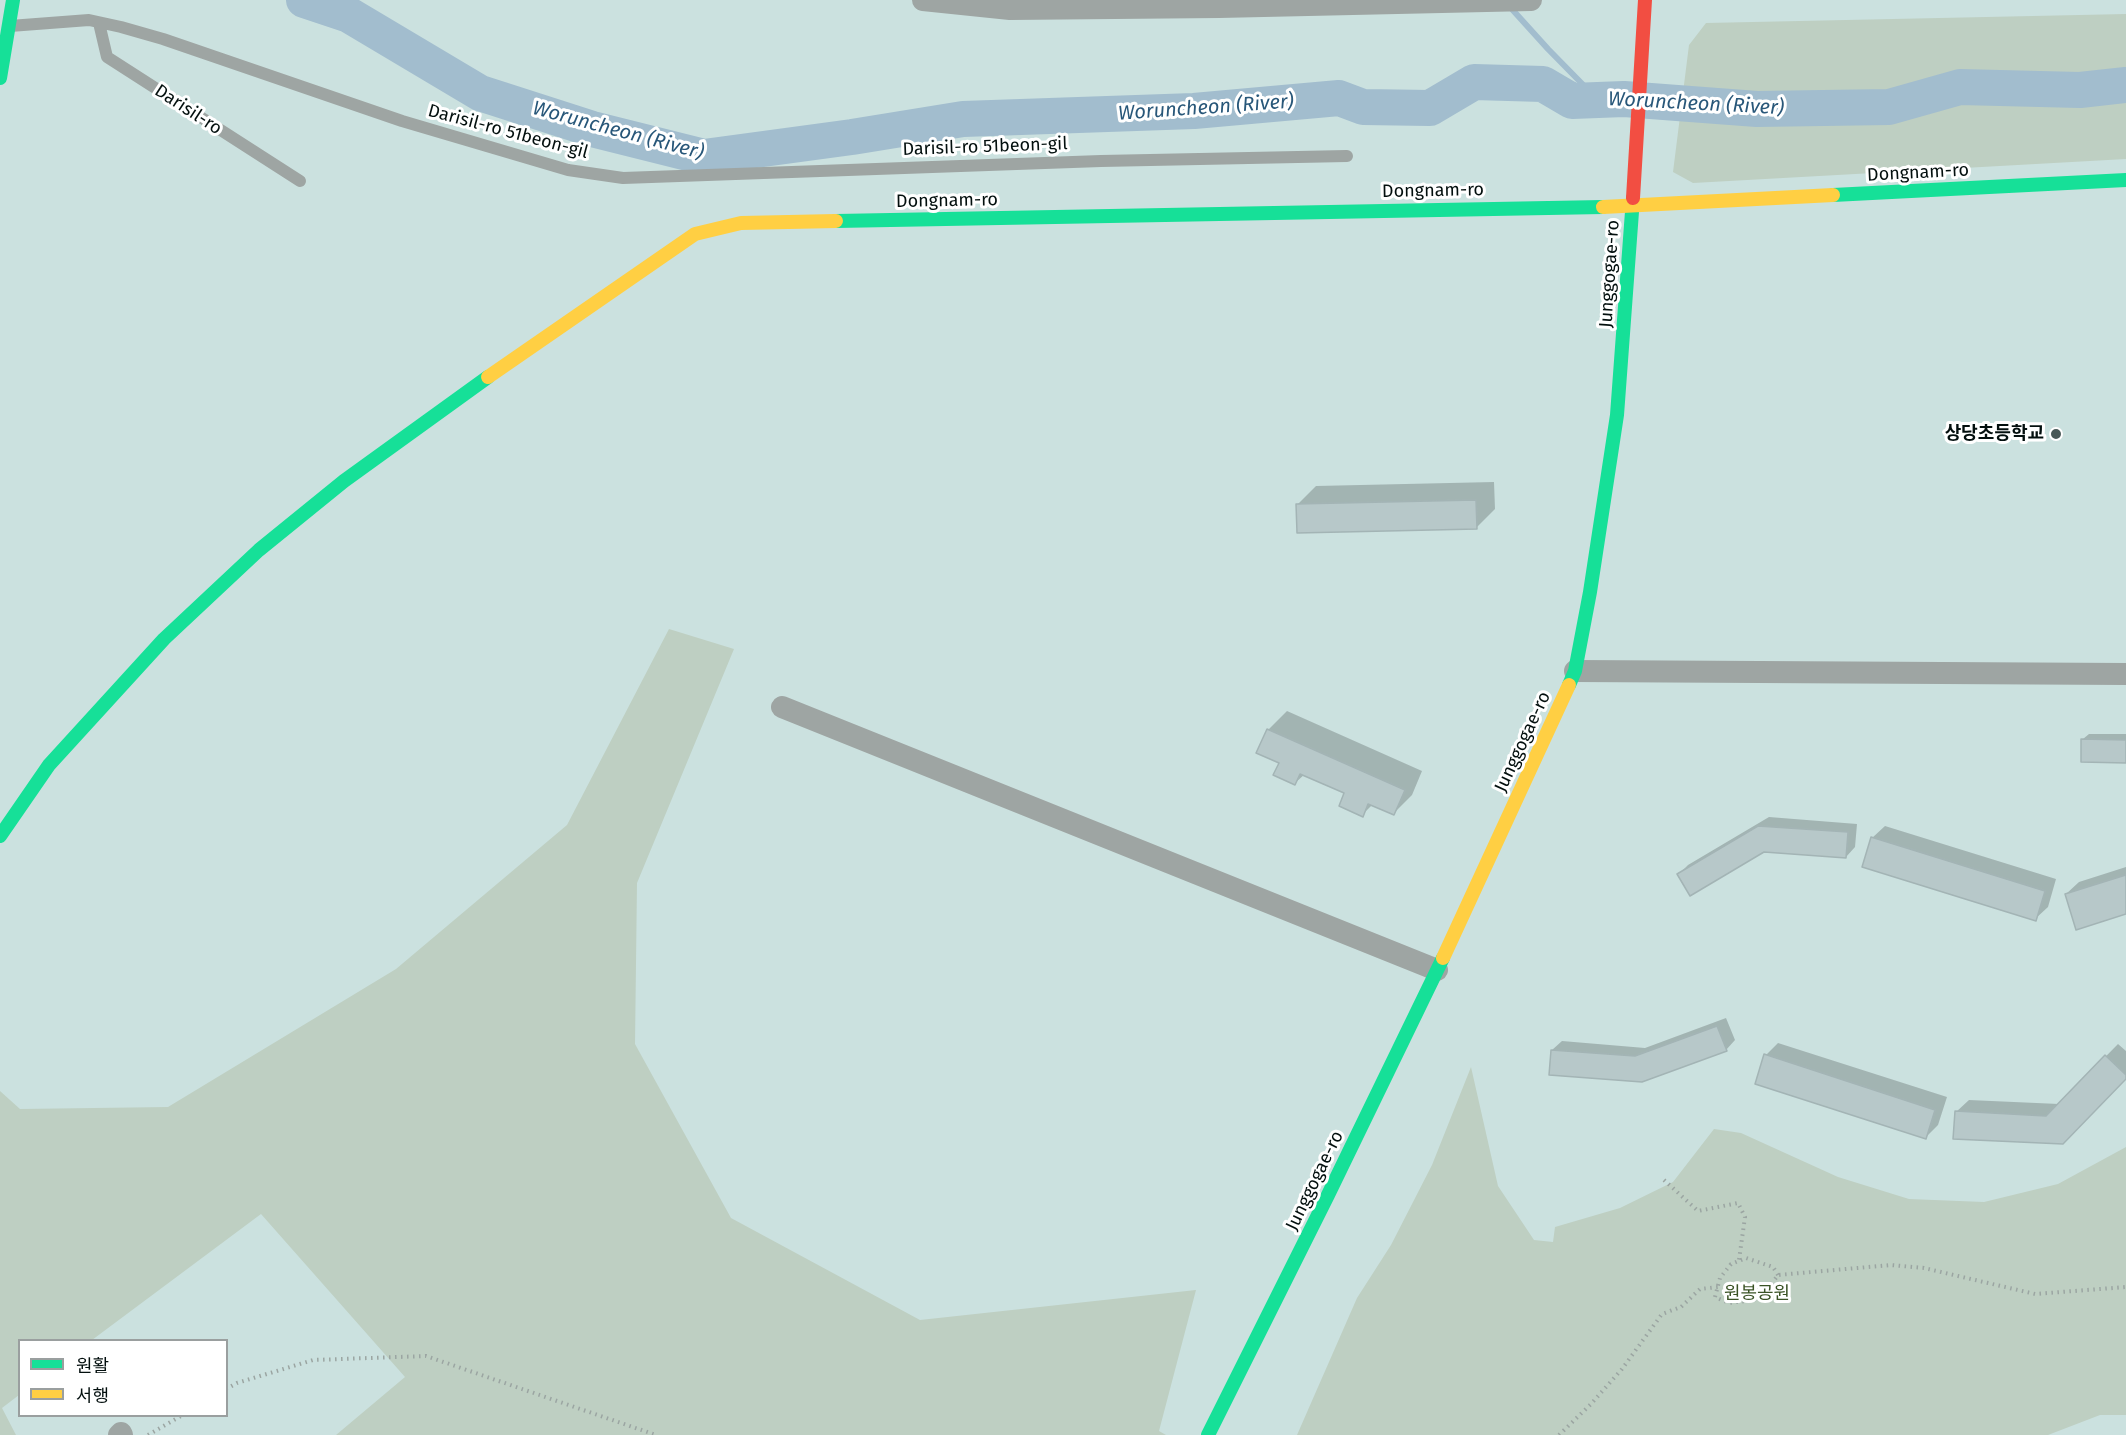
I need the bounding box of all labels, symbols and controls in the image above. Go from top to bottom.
street label: Darisil-ro [150,80,226,140]
water label: Woruncheon (River) [1607,87,1785,121]
water label: Woruncheon (River) [1117,90,1295,126]
water label: Woruncheon (River) [530,97,706,165]
street label: Darisil-ro 51beon-gil [425,100,591,164]
street label: Darisil-ro 51beon-gil [902,133,1068,161]
street label: Dongnam-ro [1867,160,1969,186]
street label: Dongnam-ro [1382,179,1484,203]
street label: Dongnam-ro [896,189,998,213]
street label: Junggogae-ro [1595,219,1625,329]
place label: 상당초등학교 [1945,423,2044,445]
marker: 상당초등학교 [2049,427,2063,441]
street label: Junggogae-ro [1490,688,1556,796]
street label: Junggogae-ro [1282,1128,1348,1234]
park label: 원봉공원 [1724,1283,1790,1305]
legend [18,1339,228,1417]
text: 원활 [76,1355,109,1377]
text: 서행 [76,1385,109,1407]

